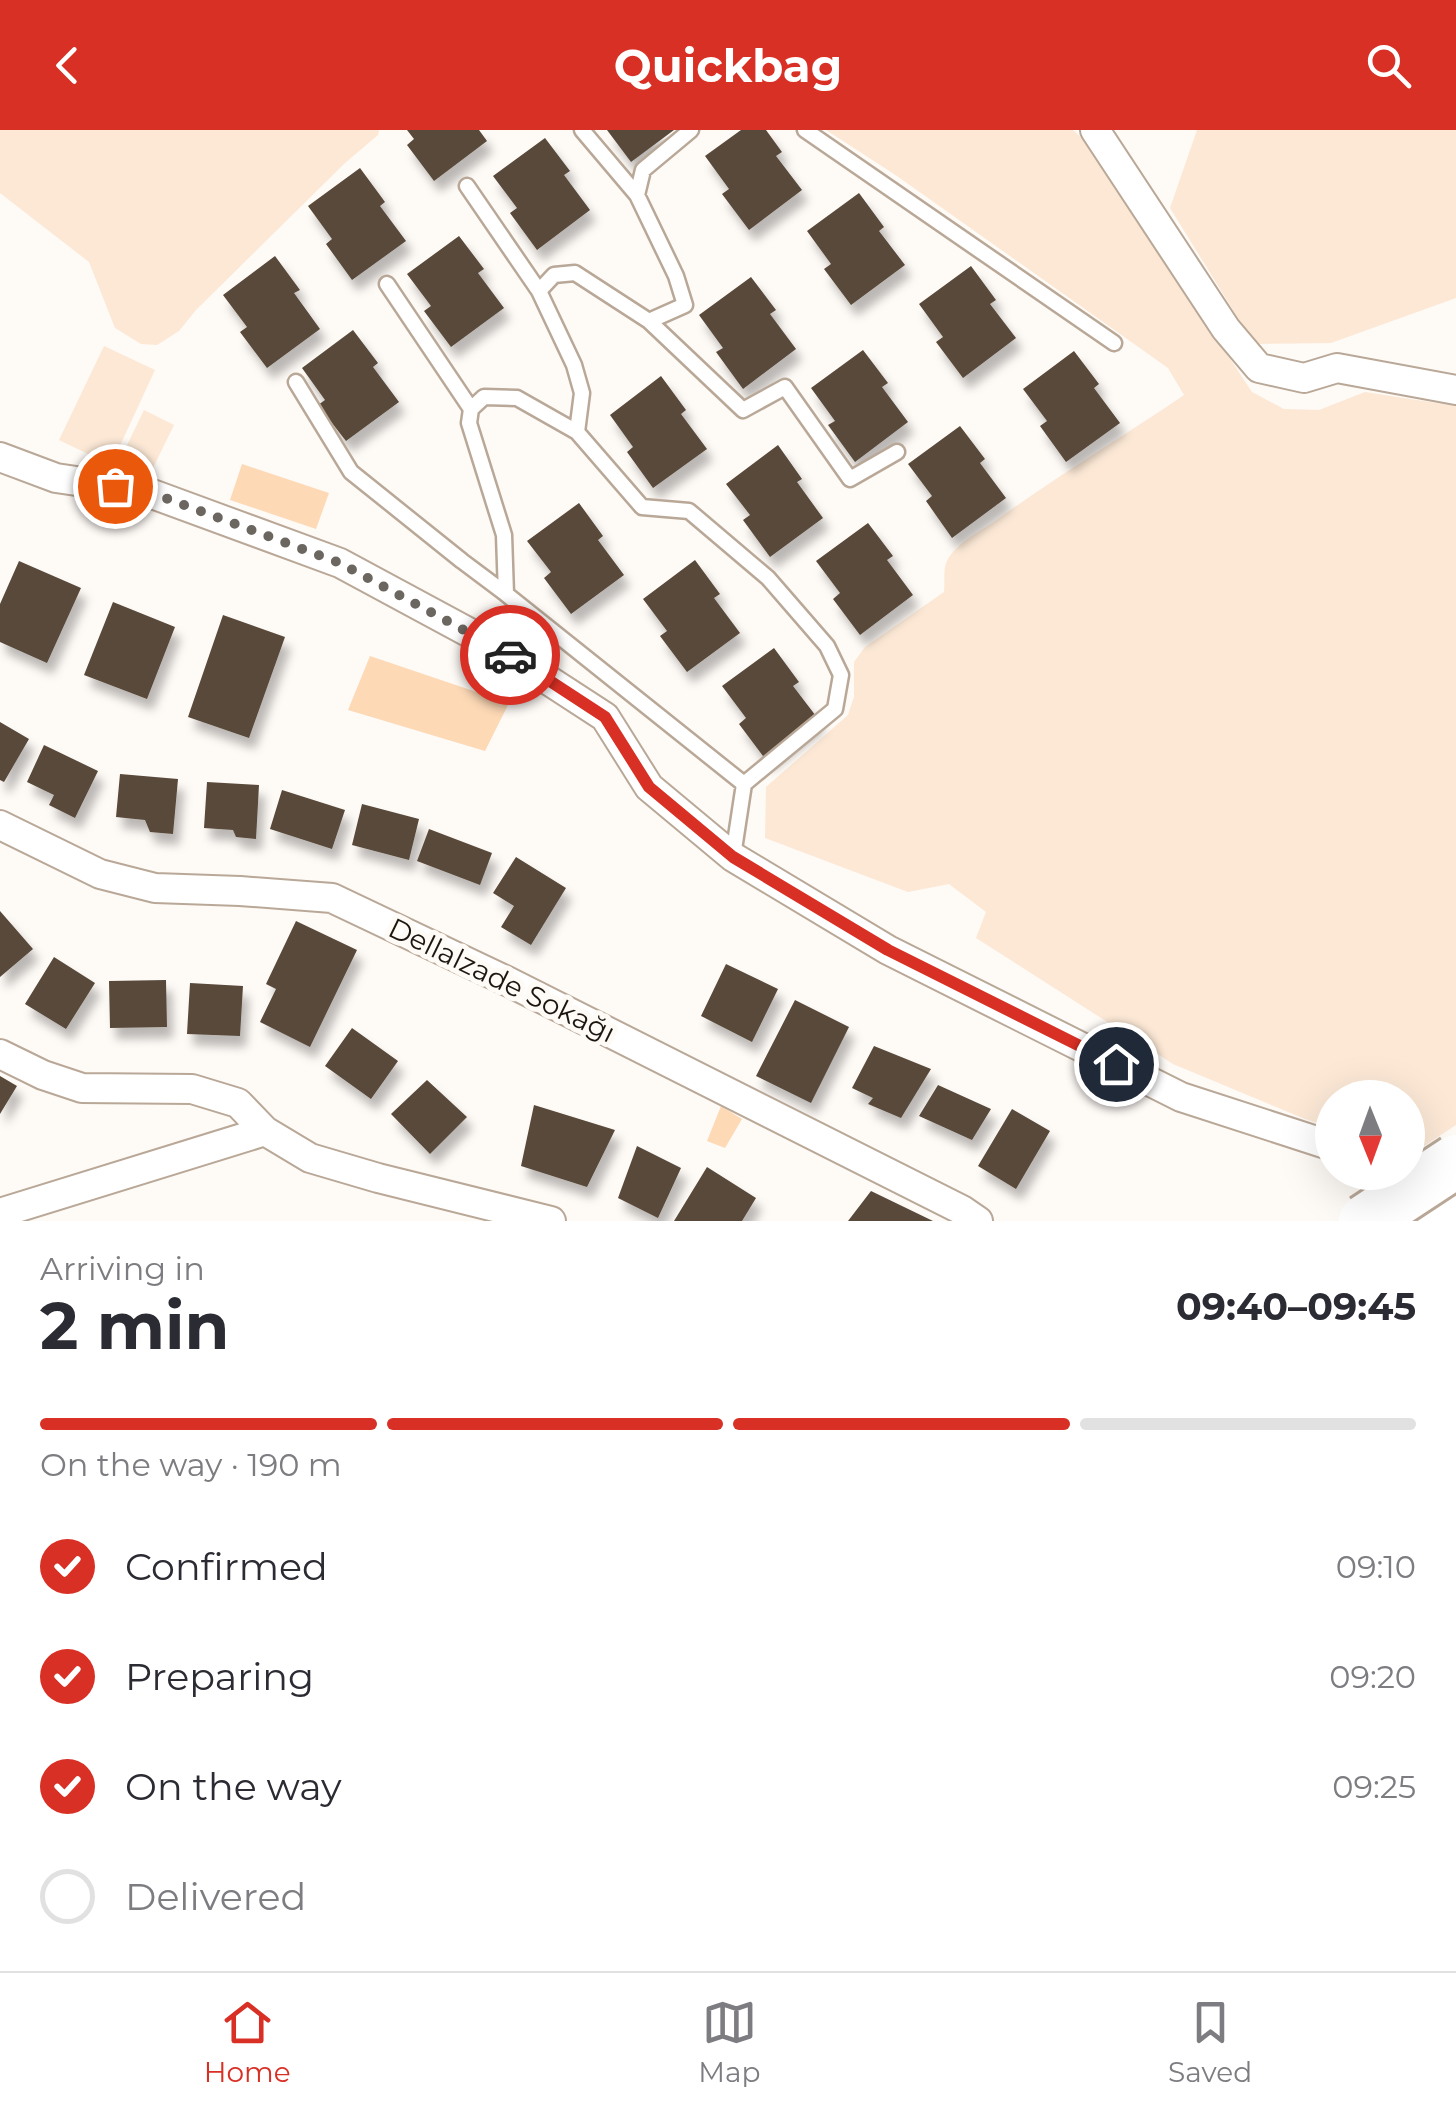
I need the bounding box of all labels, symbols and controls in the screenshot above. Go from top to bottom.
icon: back [40,38,95,93]
text: Quickbag [614,38,842,93]
icon: search [1361,38,1416,93]
pin [73,444,158,529]
icon: bag [88,459,143,514]
courier [460,605,560,705]
icon: car [483,628,538,683]
street label: Dellalzade Sokağı [383,910,621,1050]
pin [1074,1022,1159,1107]
icon: home [1089,1037,1144,1092]
north arrow [1315,1080,1425,1190]
map controls [1315,1080,1425,1190]
text: Arriving in [40,1249,205,1288]
text: 09:40–09:45 [1176,1283,1416,1330]
text: 2 min [40,1286,229,1365]
text: On the way · 190 m [40,1445,342,1484]
icon: check [40,1539,95,1594]
text: Confirmed [125,1543,328,1590]
text: 09:10 [1336,1547,1416,1586]
icon: check [40,1649,95,1704]
text: Preparing [125,1653,314,1700]
text: 09:20 [1329,1657,1416,1696]
icon: check [40,1759,95,1814]
text: On the way [125,1763,342,1810]
text: 09:25 [1332,1767,1416,1806]
text: Delivered [125,1873,306,1920]
tab: Home [204,1995,291,2089]
tab: Map [698,1995,761,2089]
tab: Saved [1168,1995,1252,2089]

